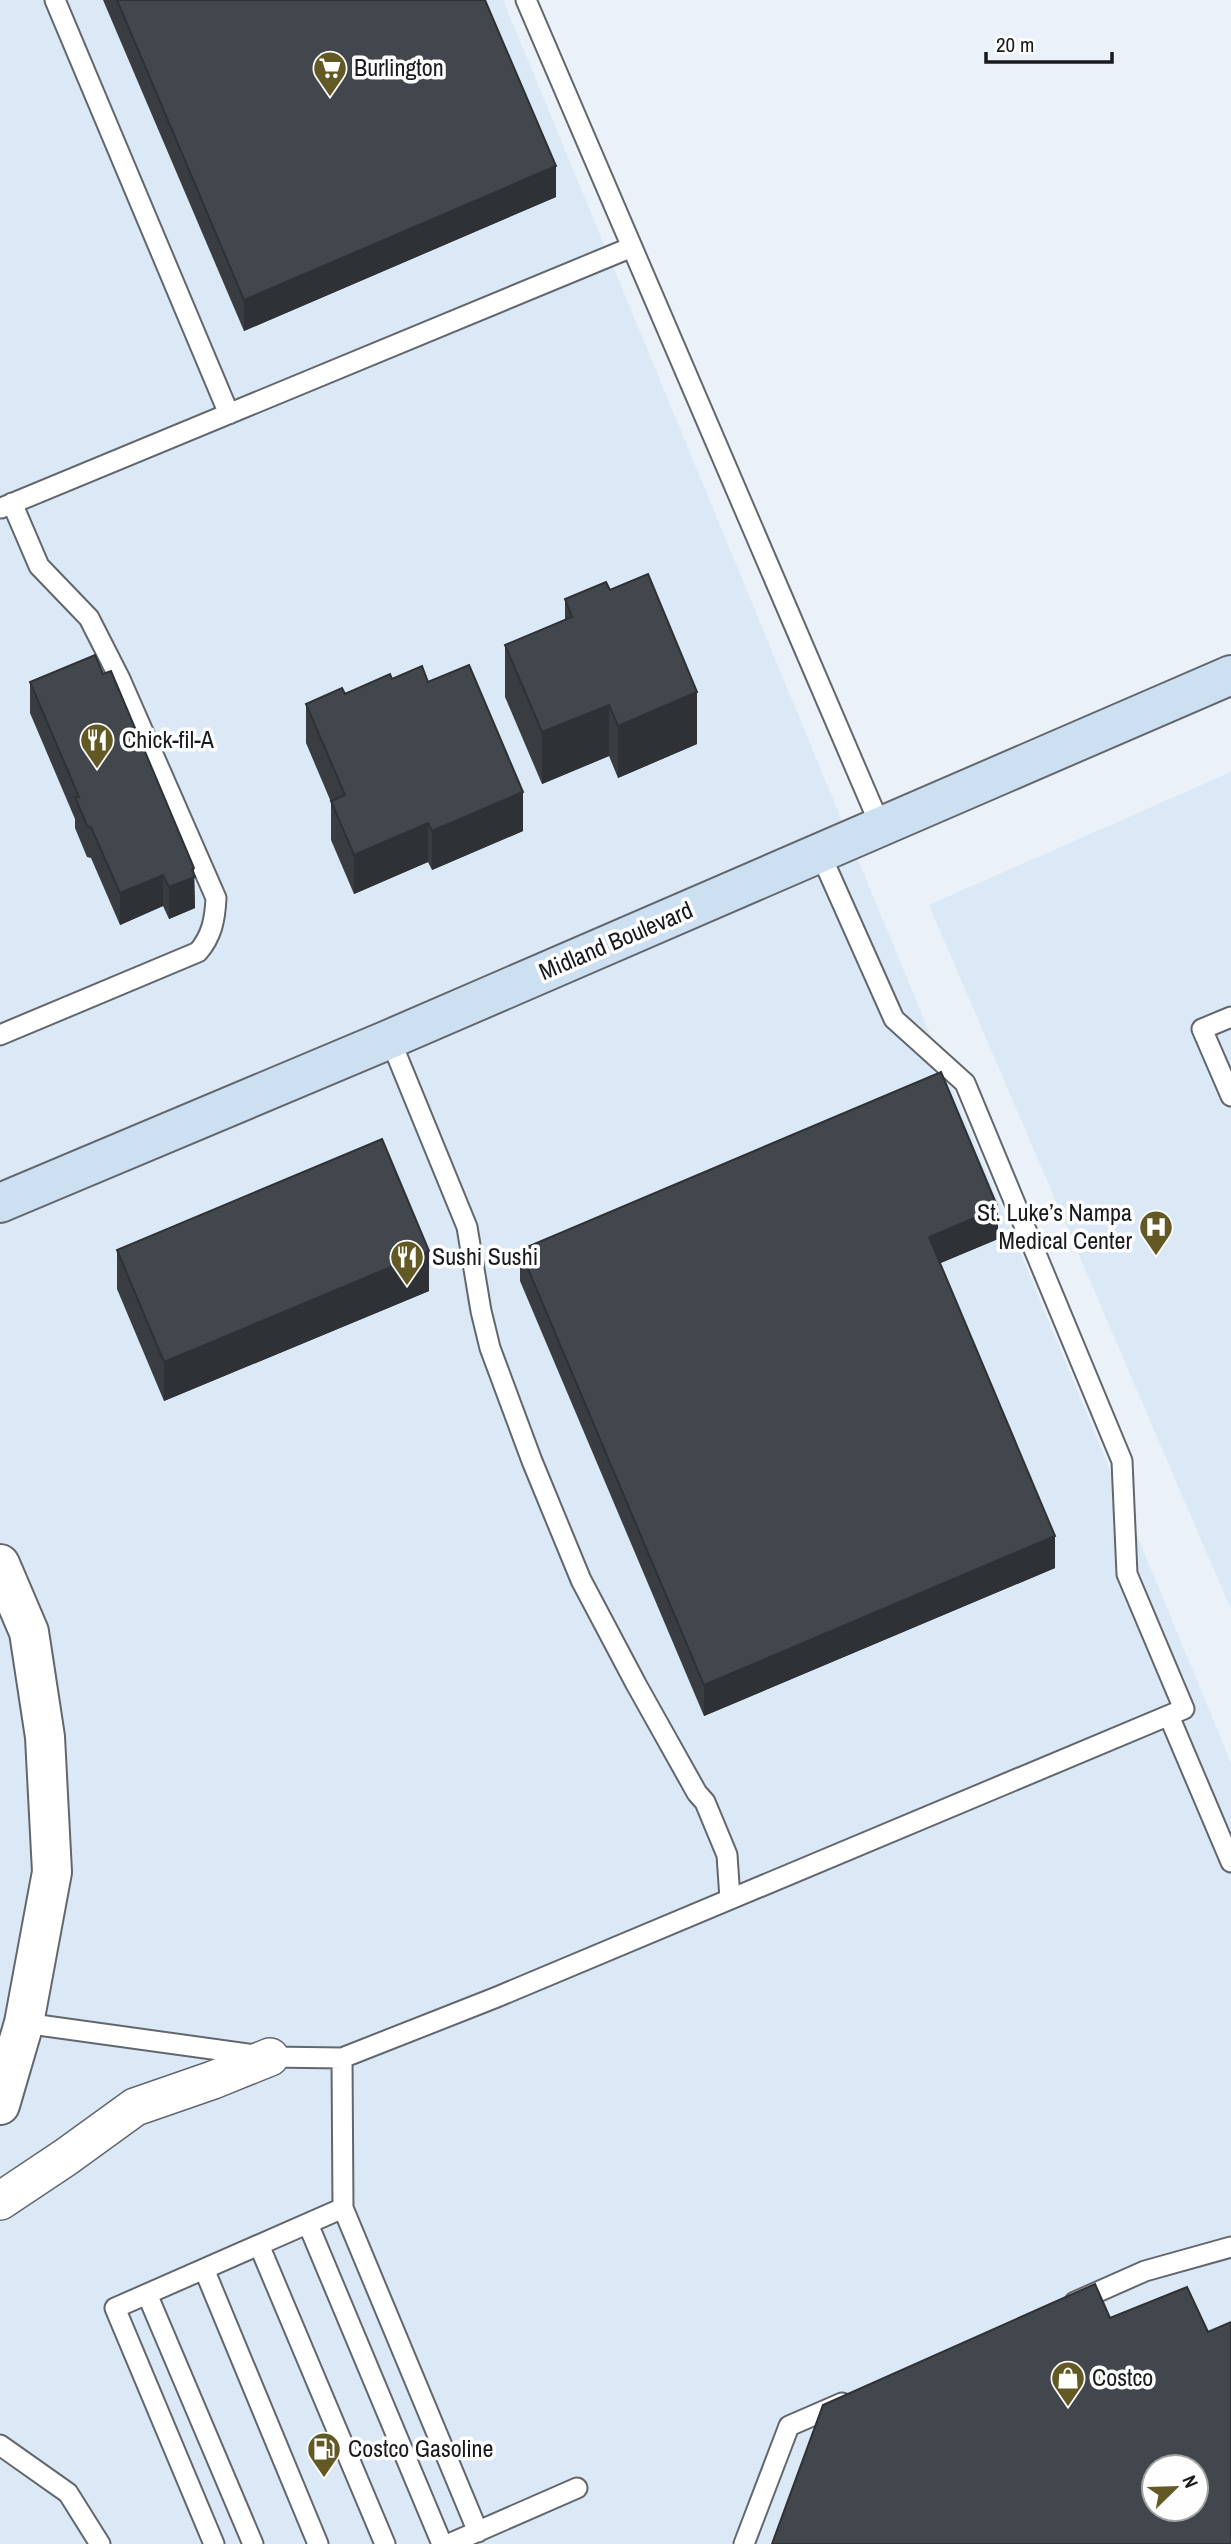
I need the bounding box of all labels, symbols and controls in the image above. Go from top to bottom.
scale bar [986,21,1112,65]
text: 20 m [996,30,1034,59]
supermarket icon: Burlington [311,49,349,98]
place label: Burlington [354,51,444,83]
restaurant icon: Chick-fil-A [78,721,116,770]
place label: Chick-fil-A [122,723,215,755]
street label: Midland Boulevard [534,893,697,987]
place label: St. Luke’s Nampa Medical Center [977,1196,1132,1256]
hospital icon: St. Luke’s Nampa Medical Center [1137,1208,1175,1257]
restaurant icon: Sushi Sushi [388,1238,426,1287]
place label: Sushi Sushi [432,1240,538,1272]
shop icon: Costco [1049,2359,1087,2408]
place label: Costco [1092,2361,1153,2393]
fuel station icon: Costco Gasoline [305,2430,343,2479]
place label: Costco Gasoline [348,2432,494,2464]
north arrow [1140,2453,1210,2523]
text: N [1176,2471,1205,2492]

